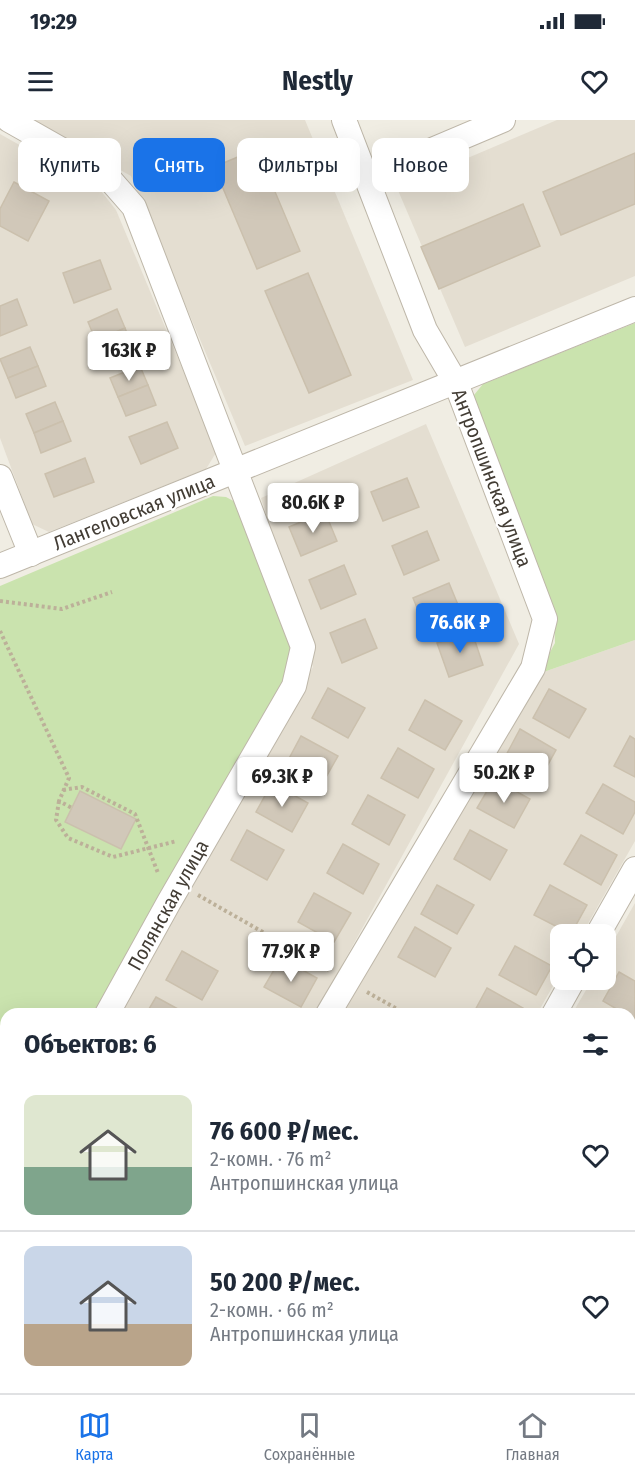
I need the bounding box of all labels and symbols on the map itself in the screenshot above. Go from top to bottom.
pin: 163K ₽ [80,331,178,382]
street label: Антропшинская улица [447,386,537,570]
street label: Лангеловская улица [50,469,218,555]
pin: 80.6K ₽ [258,483,368,534]
pin: 76.6K ₽ [405,603,515,654]
pin: 50.2K ₽ [449,753,559,804]
pin: 69.3K ₽ [227,757,337,808]
street label: Полянская улица [122,836,214,974]
pin: 77.9K ₽ [236,932,346,983]

